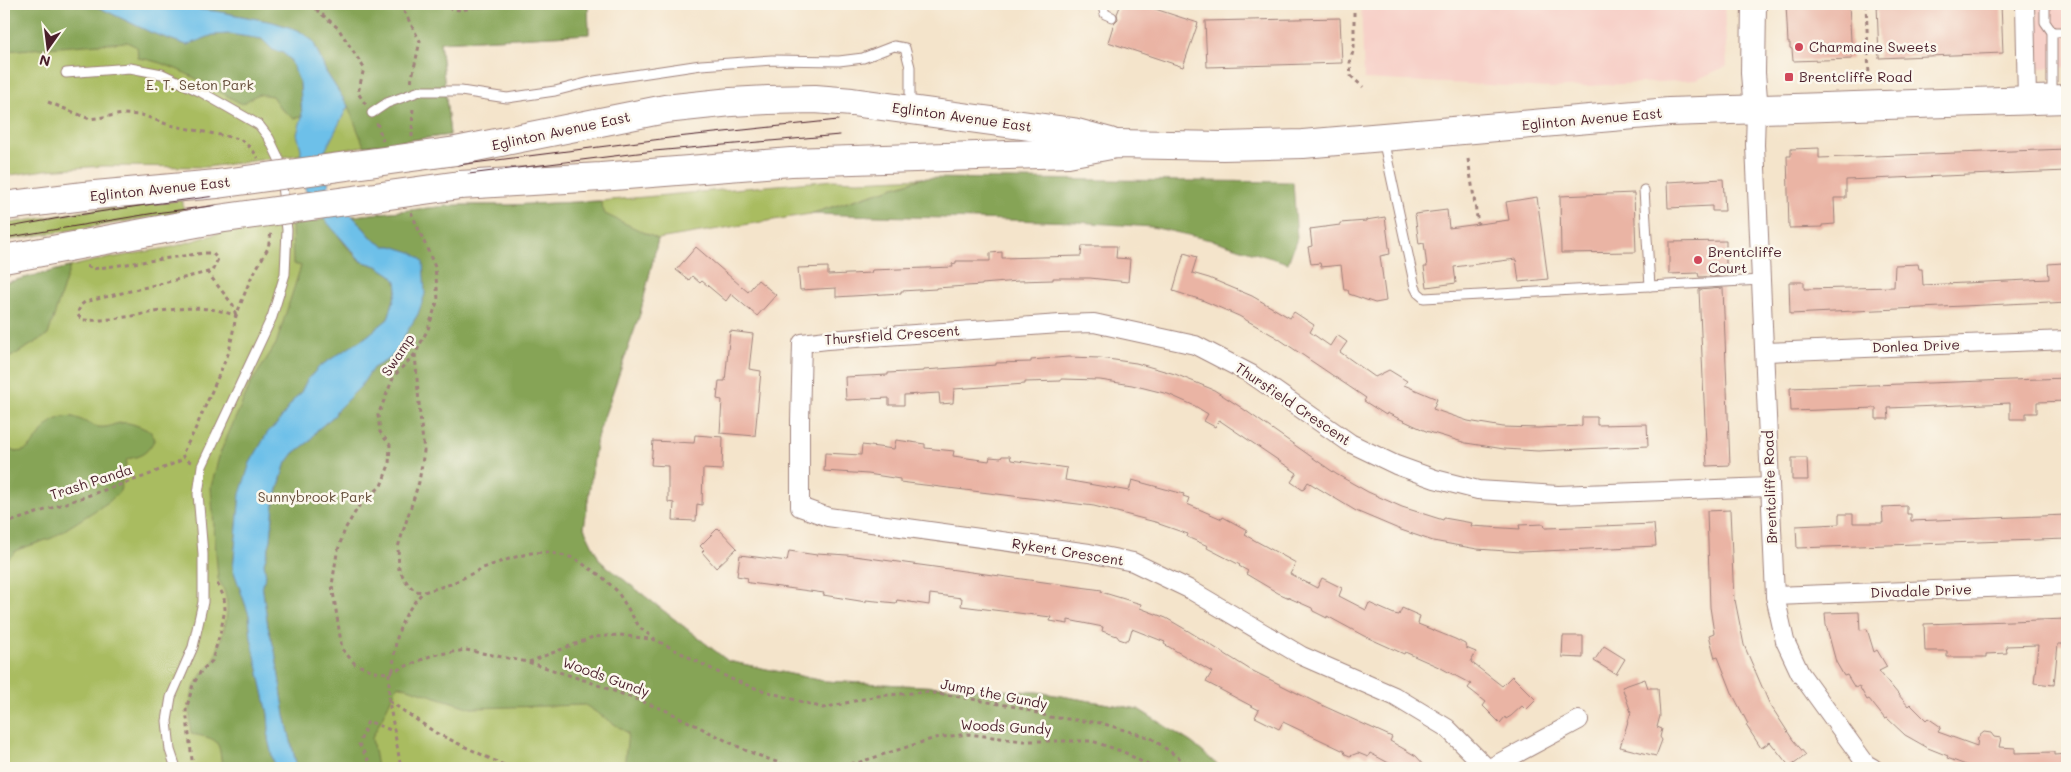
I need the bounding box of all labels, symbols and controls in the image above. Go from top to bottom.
north arrow [22,22,72,72]
place label: Charmaine Sweets [1809,37,1937,56]
marker: Charmaine Sweets [1793,41,1805,53]
text: N [37,51,52,72]
place label: Brentcliffe Road [1799,67,1912,86]
marker: Brentcliffe Road [1783,71,1795,83]
park label: E. T. Seton Park [146,75,254,94]
street label: Eglinton Avenue East [891,97,1033,136]
street label: Eglinton Avenue East [1521,103,1663,134]
street label: Eglinton Avenue East [490,107,632,154]
street label: Eglinton Avenue East [89,172,231,205]
place label: Brentcliffe Court [1708,242,1782,277]
marker: Brentcliffe Court [1692,254,1704,266]
street label: Thursfield Crescent [824,320,960,349]
street label: Swamp [376,330,419,380]
street label: Donlea Drive [1872,334,1960,357]
street label: Thursfield Crescent [1232,358,1355,449]
street label: Brentcliffe Road [1758,430,1781,544]
street label: Trash Panda [47,459,134,504]
park label: Sunnybrook Park [258,487,372,506]
street label: Rykert Crescent [1011,533,1126,570]
street label: Divadale Drive [1870,579,1972,602]
street label: Woods Gundy [560,652,652,701]
street label: Jump the Gundy [939,674,1049,713]
street label: Woods Gundy [960,715,1052,738]

